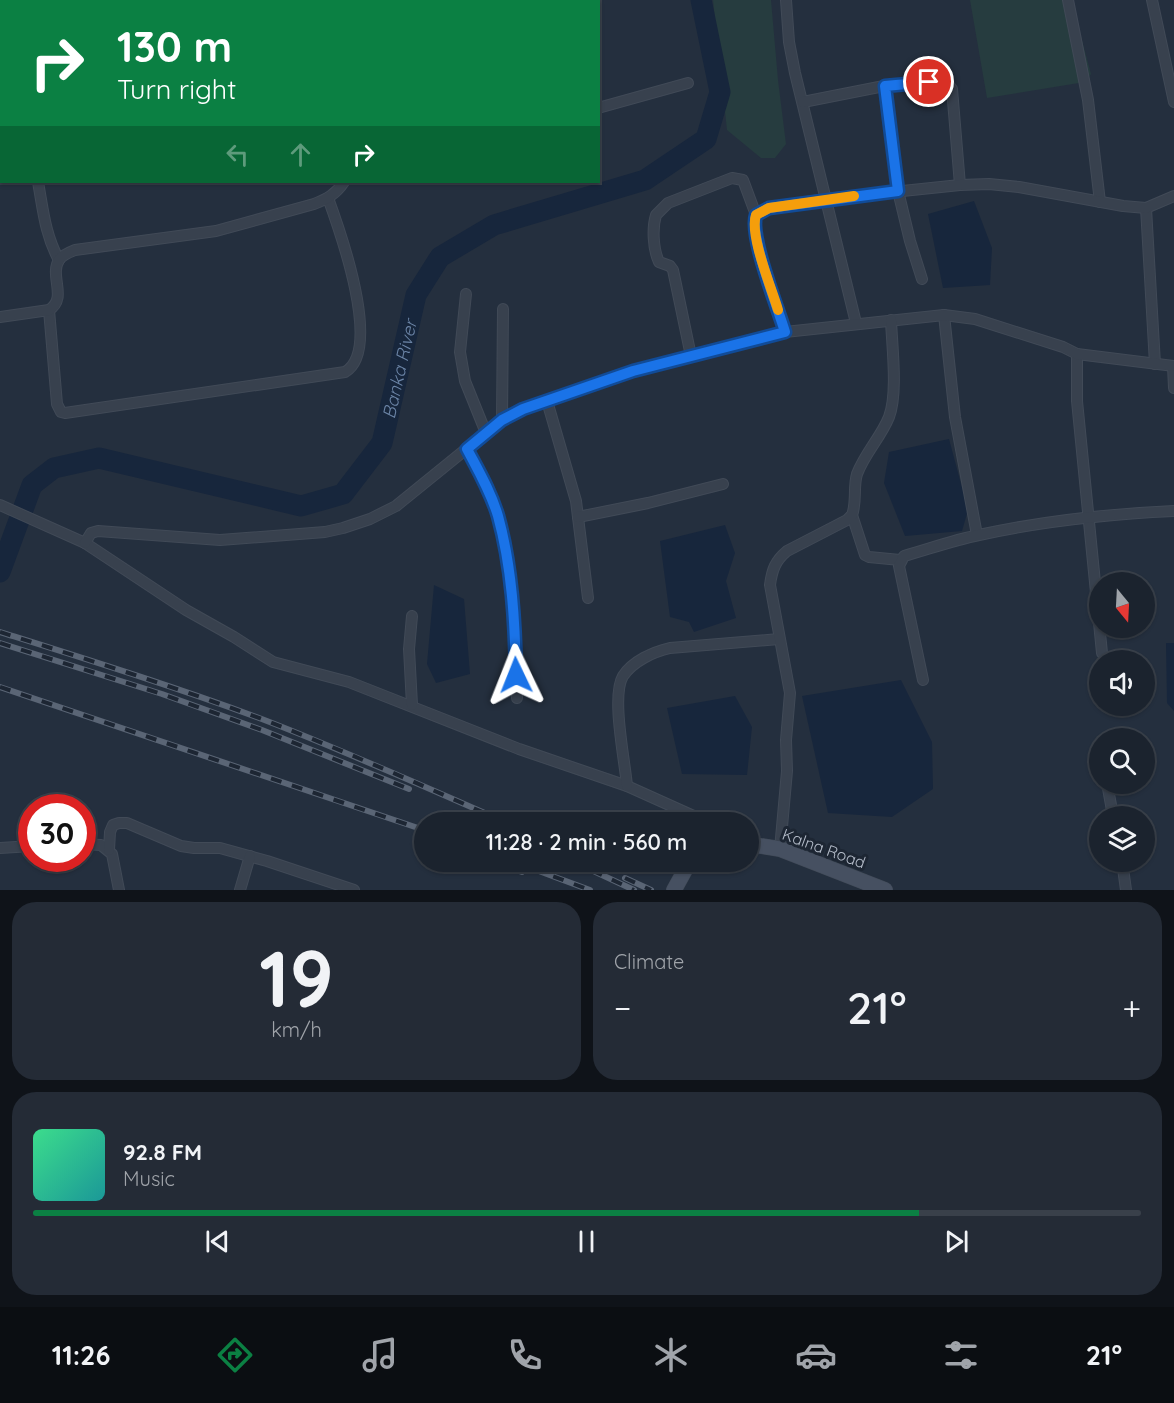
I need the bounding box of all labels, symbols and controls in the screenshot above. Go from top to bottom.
text: 130 m [117,20,232,73]
icon: right [18,24,96,102]
pin [903,56,954,107]
icon: arrive [912,65,945,98]
text: Turn right [117,72,236,106]
icon: left [221,138,254,171]
icon: ahead [284,138,317,171]
icon: right [347,138,380,171]
water label: Banka River [376,315,422,421]
north arrow [1089,572,1155,638]
map controls [1089,572,1155,872]
position arrow [484,643,548,707]
button: sound [1089,650,1155,716]
button: search [1089,728,1155,794]
speed limit sign: 30 [18,794,96,872]
button: layers [1089,806,1155,872]
street label: Kalna Road [780,824,868,872]
text: 11:28 · 2 min · 560 m [486,828,687,856]
text: 19 [259,929,334,1027]
text: Climate [614,949,684,974]
text: 21° [847,979,906,1035]
text: − [614,987,631,1028]
text: + [1122,987,1141,1028]
text: km/h [271,1017,322,1042]
text: 92.8 FM [123,1138,202,1166]
text: Music [123,1166,175,1191]
icon: previous [201,1225,234,1258]
icon: pause [570,1225,603,1258]
icon: next [940,1225,973,1258]
icon: directions [214,1334,256,1376]
icon: music [359,1334,401,1376]
icon: phone [504,1334,546,1376]
icon: climate [650,1334,692,1376]
icon: car [795,1334,837,1376]
icon: filters [940,1334,982,1376]
text: 11:26 [52,1338,110,1372]
text: 21° [1086,1338,1122,1372]

